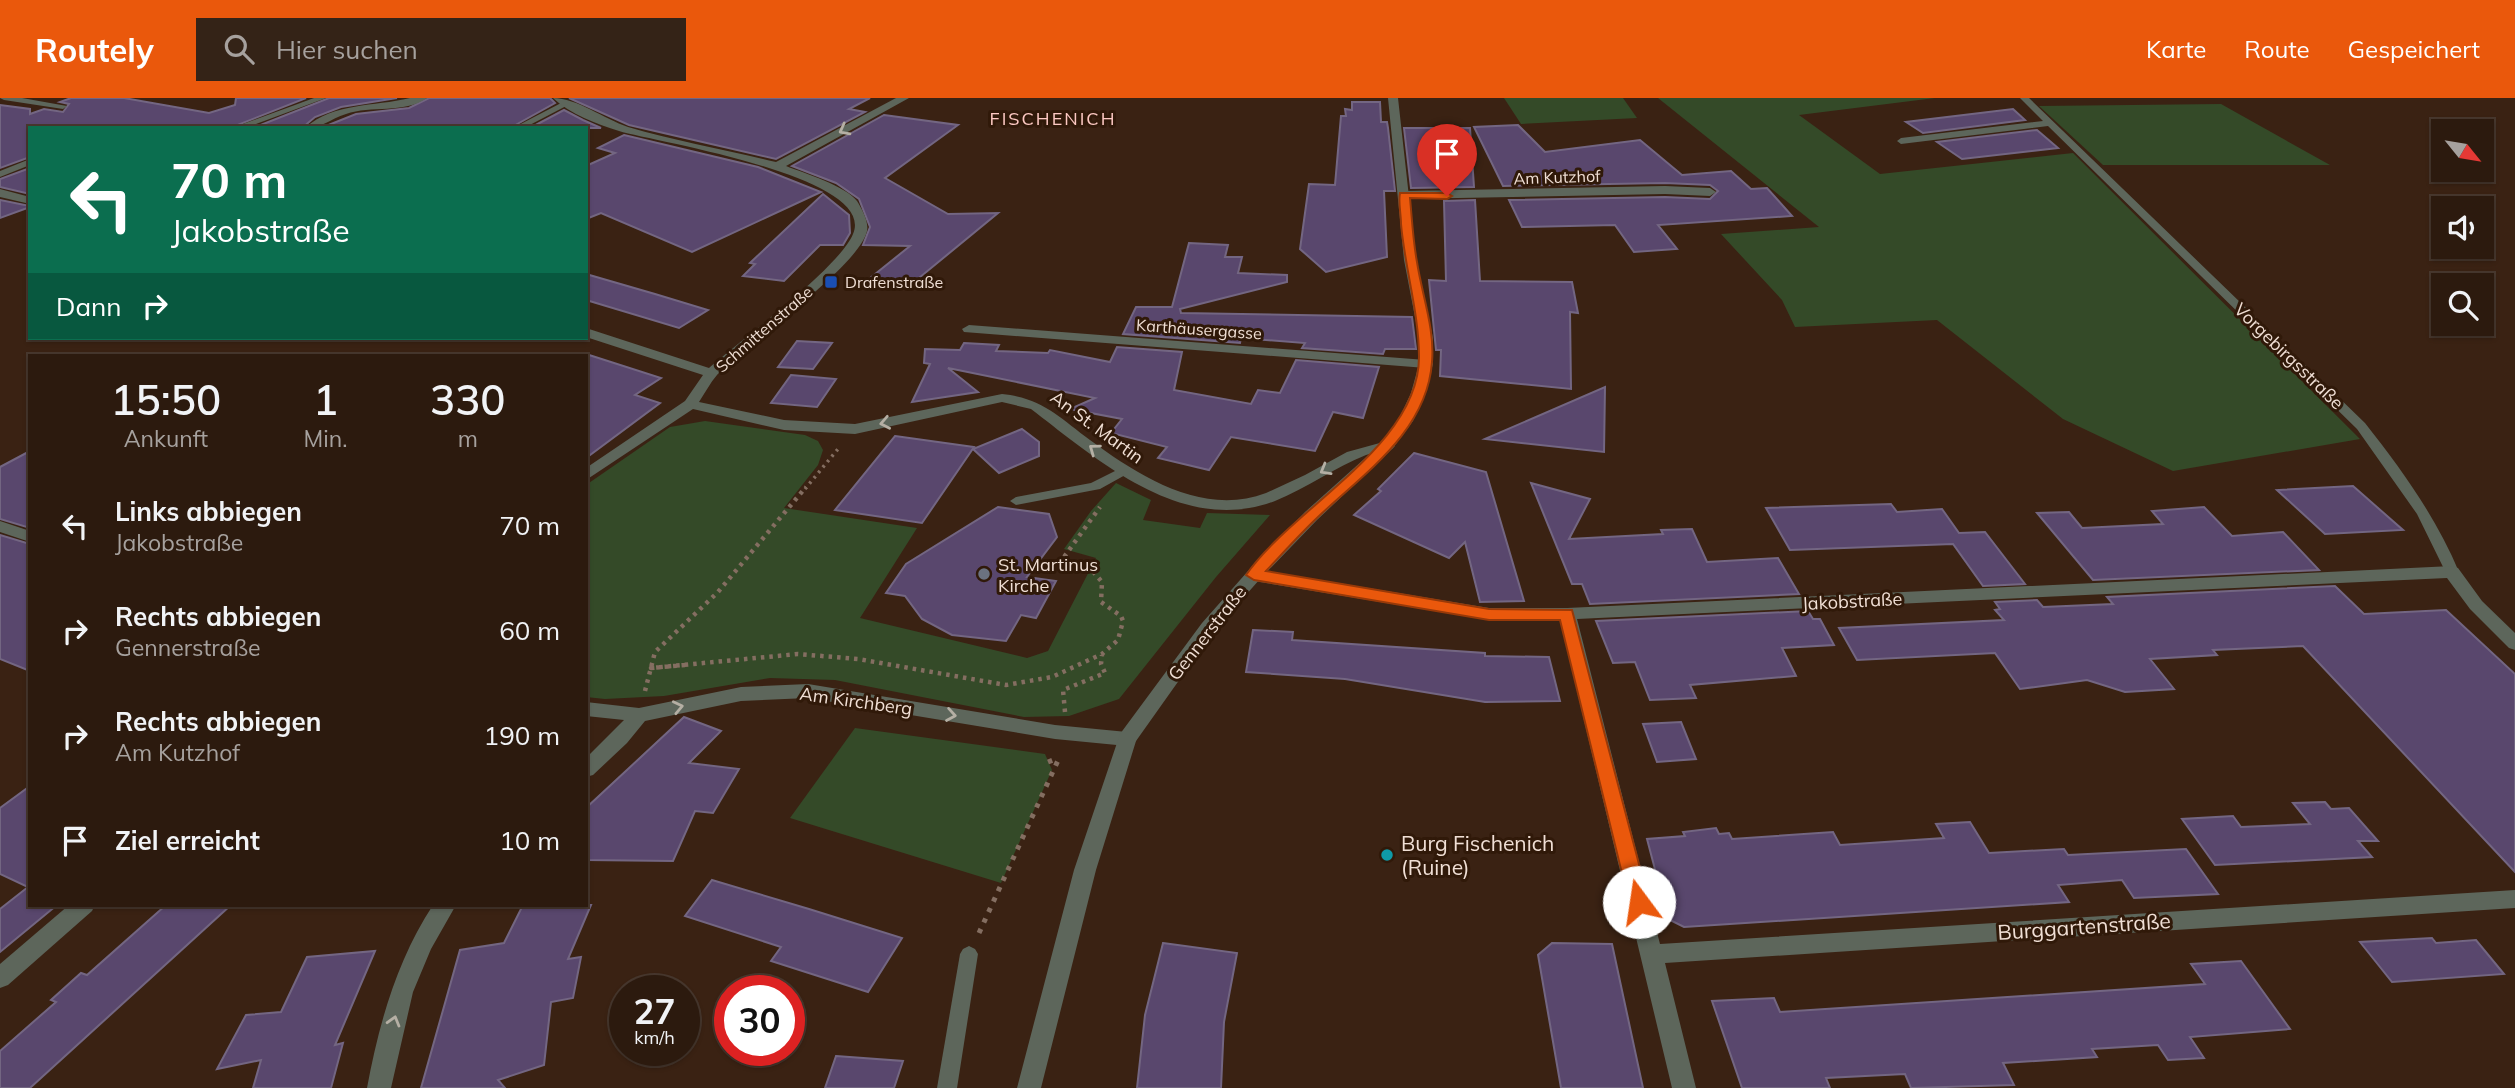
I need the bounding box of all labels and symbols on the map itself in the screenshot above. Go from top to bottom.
district label: FISCHENICH [990,107,1116,130]
north arrow [2431,119,2494,182]
one-way arrow [839,122,851,135]
pin [1417,124,1477,196]
street label: Am Kutzhof [1513,165,1601,189]
place label: Drafenstraße [845,272,943,292]
marker: Drafenstraße [823,274,839,290]
street label: Schmittenstraße [711,282,817,376]
street label: Vorgebirgsstraße [2229,298,2349,414]
street label: Karthäusergasse [1135,315,1263,343]
street label: An St. Martin [1046,386,1148,468]
one-way arrow [879,415,891,430]
one-way arrow [1089,445,1102,457]
one-way arrow [1319,462,1332,475]
place label: St. Martinus Kirche [998,553,1098,597]
marker: St. Martinus Kirche [976,566,992,582]
street label: Gennerstraße [1163,581,1251,685]
street label: Jakobstraße [1801,587,1903,615]
street label: Am Kirchberg [798,682,914,720]
one-way arrow [672,700,684,715]
one-way arrow [945,707,957,722]
place label: Burg Fischenich (Ruine) [1401,830,1554,880]
marker: Burg Fischenich (Ruine) [1379,847,1395,863]
position arrow [1602,865,1676,939]
street label: Burggartenstraße [1997,907,2171,945]
speed limit sign: 30 [714,975,805,1066]
one-way arrow [386,1016,400,1028]

